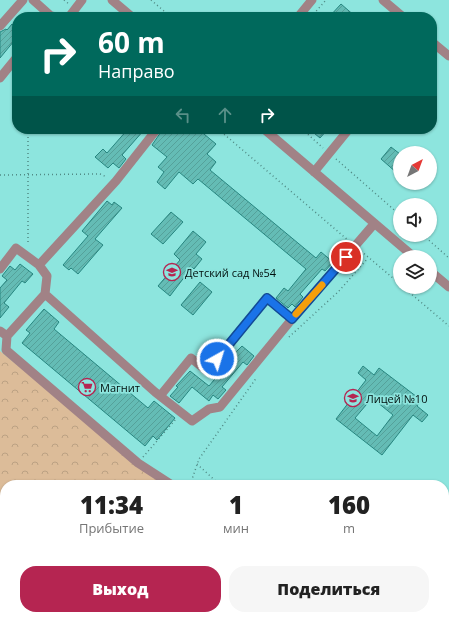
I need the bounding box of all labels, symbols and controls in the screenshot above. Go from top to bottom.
text: 60 m [98,23,165,61]
icon: right [32,28,84,80]
text: Направо [98,59,175,83]
icon: left [172,104,194,126]
icon: ahead [214,104,236,126]
icon: right [256,104,278,126]
north arrow [393,146,437,190]
map controls [393,146,437,294]
button: sound [393,198,437,242]
pin [329,240,363,274]
icon: arrive [335,246,357,268]
button: layers [393,250,437,294]
school or university icon: Детский сад №54 [162,262,182,282]
place label: Детский сад №54 [185,265,277,280]
position arrow [196,338,238,380]
supermarket icon: Магнит [77,377,97,397]
place label: Магнит [100,380,140,395]
school or university icon: Лицей №10 [343,388,363,408]
place label: Лицей №10 [366,391,427,406]
text: 11:34 [80,488,143,521]
text: 1 [229,488,243,521]
text: 160 [328,488,370,521]
text: Прибытие [79,519,144,537]
text: мин [223,519,249,537]
text: m [343,519,355,537]
button: Выход [20,566,221,612]
button: Поделиться [229,566,429,612]

